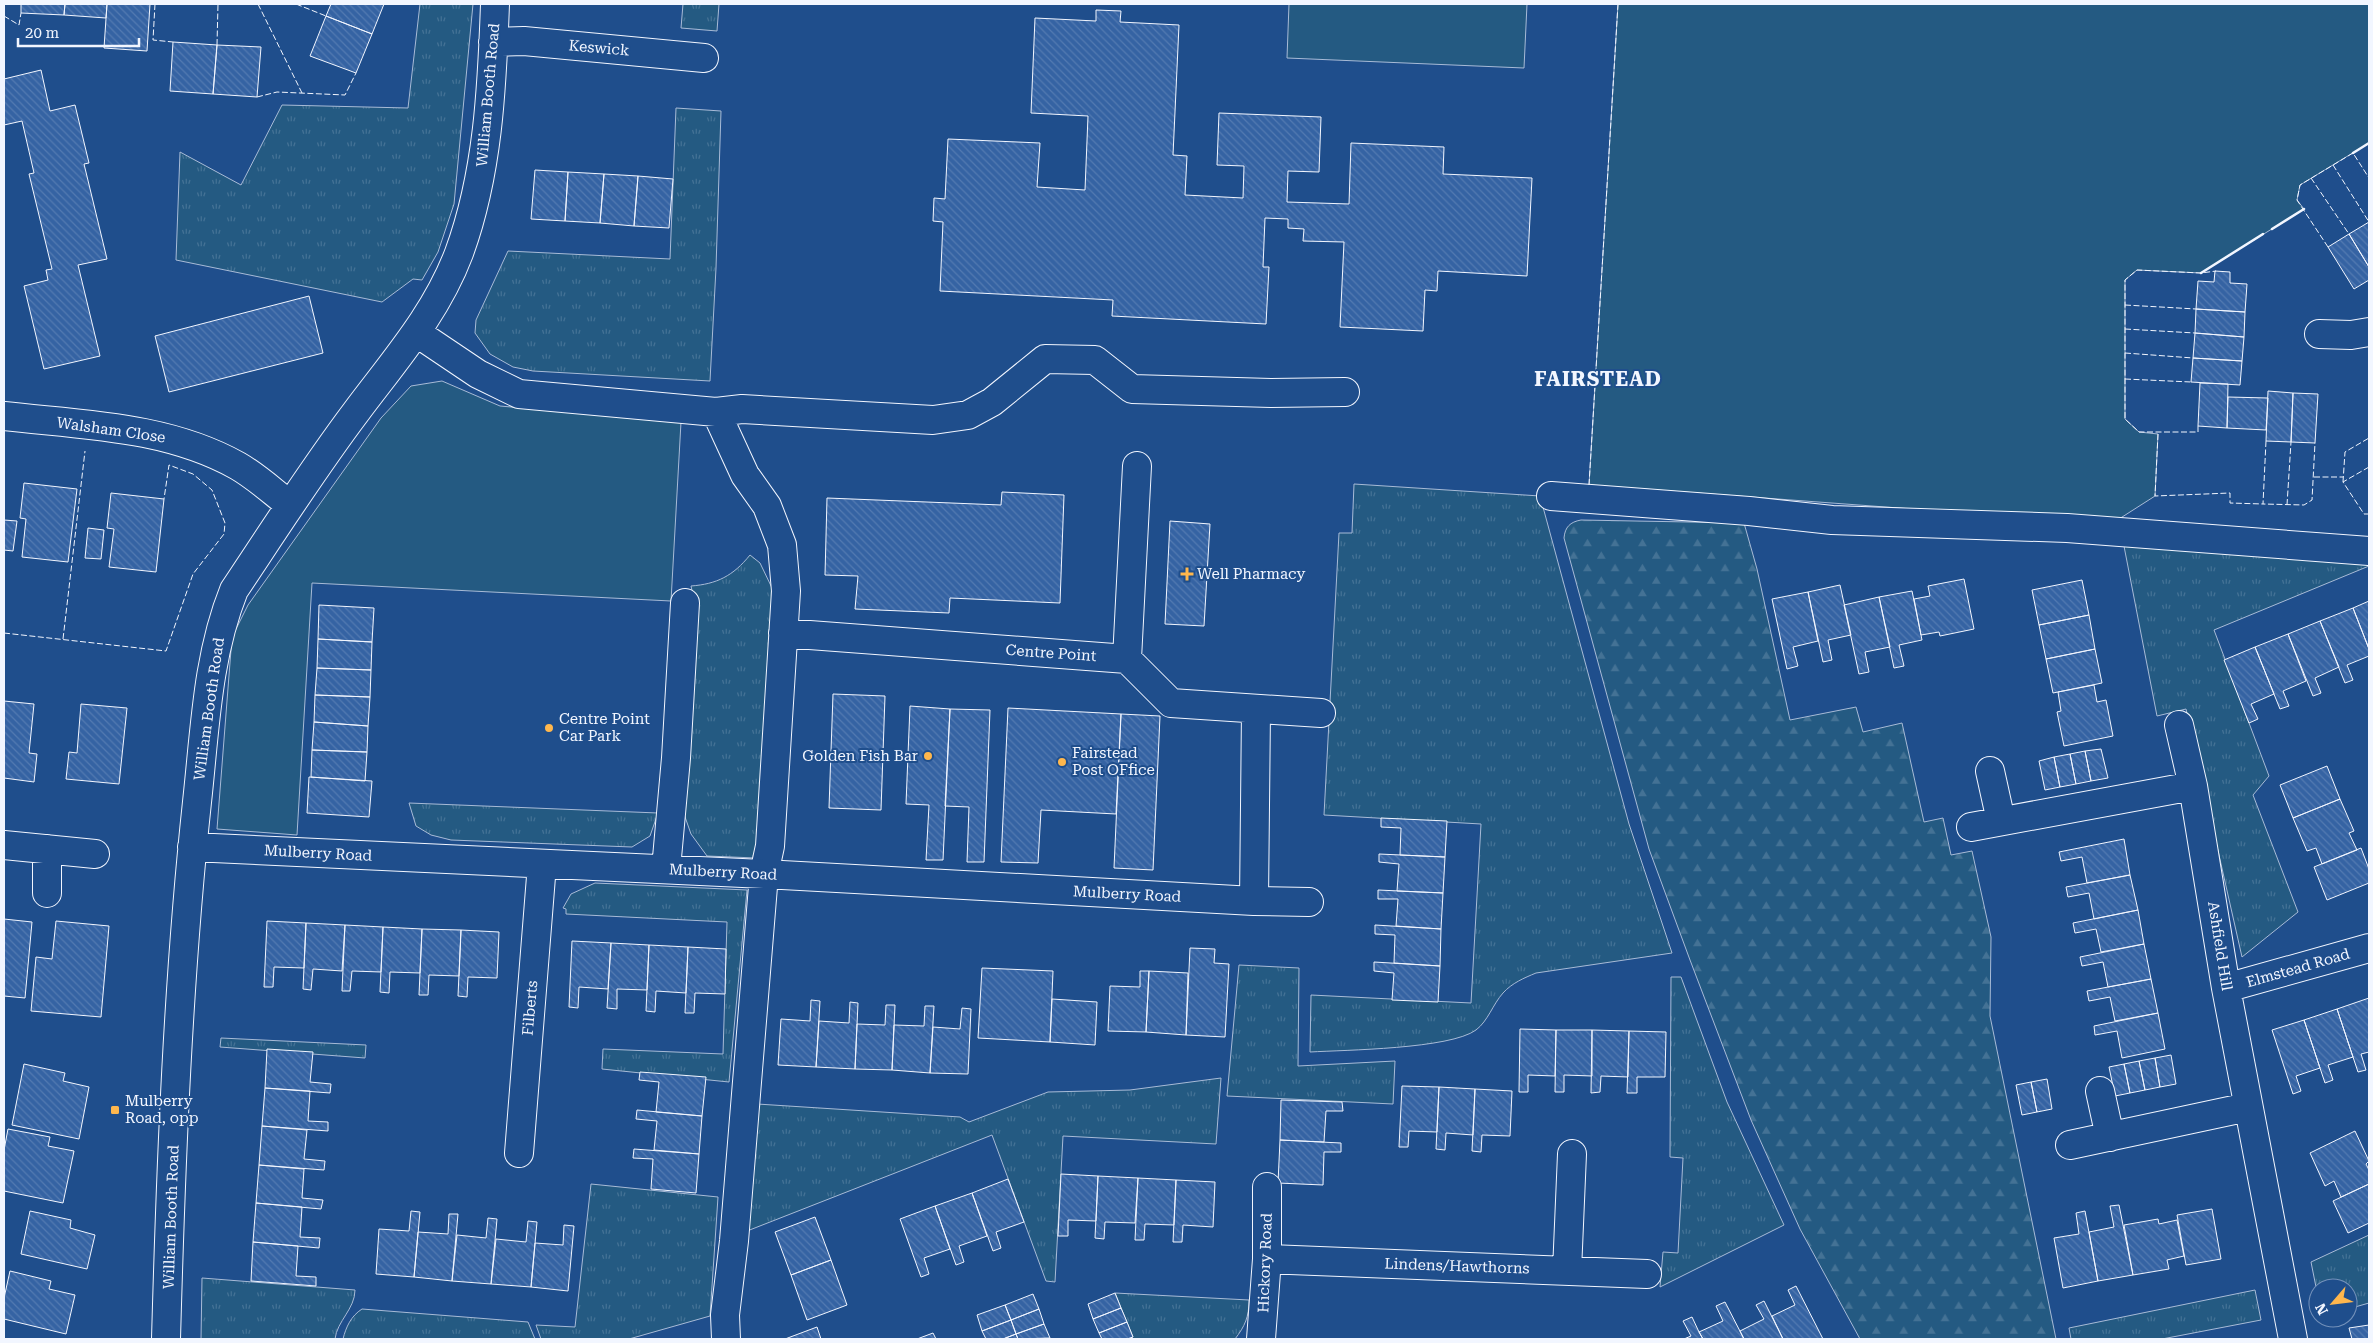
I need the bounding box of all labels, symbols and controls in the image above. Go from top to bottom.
scale bar [18,15,139,47]
street label: William Booth Road [473,22,503,168]
text: 20 m [25,24,60,42]
street label: Keswick [568,36,631,60]
district label: FAIRSTEAD [1534,367,1662,391]
street label: Walsham Close [55,413,167,447]
place label: Well Pharmacy [1197,565,1305,583]
marker: Well Pharmacy [1181,568,1193,580]
street label: William Booth Road [190,636,228,782]
street label: Centre Point [1005,641,1097,665]
place label: Centre Point Car Park [559,710,650,745]
marker: Centre Point Car Park [543,722,555,734]
place label: Fairstead Post OFfice [1072,744,1155,779]
place label: Golden Fish Bar [802,747,918,765]
marker: Golden Fish Bar [922,750,934,762]
marker: Fairstead Post OFfice [1056,756,1068,768]
street label: Mulberry Road [263,841,373,865]
street label: Mulberry Road [668,860,778,884]
street label: Mulberry Road [1072,882,1182,906]
street label: Ashfield Hill [2204,900,2236,992]
street label: Elmstead Road [2244,945,2352,991]
street label: Filberts [519,980,541,1036]
place label: Mulberry Road, opp [125,1092,199,1127]
marker: Mulberry Road, opp [109,1104,121,1116]
street label: William Booth Road [159,1144,183,1289]
street label: Hickory Road [1254,1212,1276,1313]
street label: Lindens/Hawthorns [1384,1254,1530,1278]
north arrow [2308,1278,2358,1328]
text: N [2312,1300,2331,1318]

